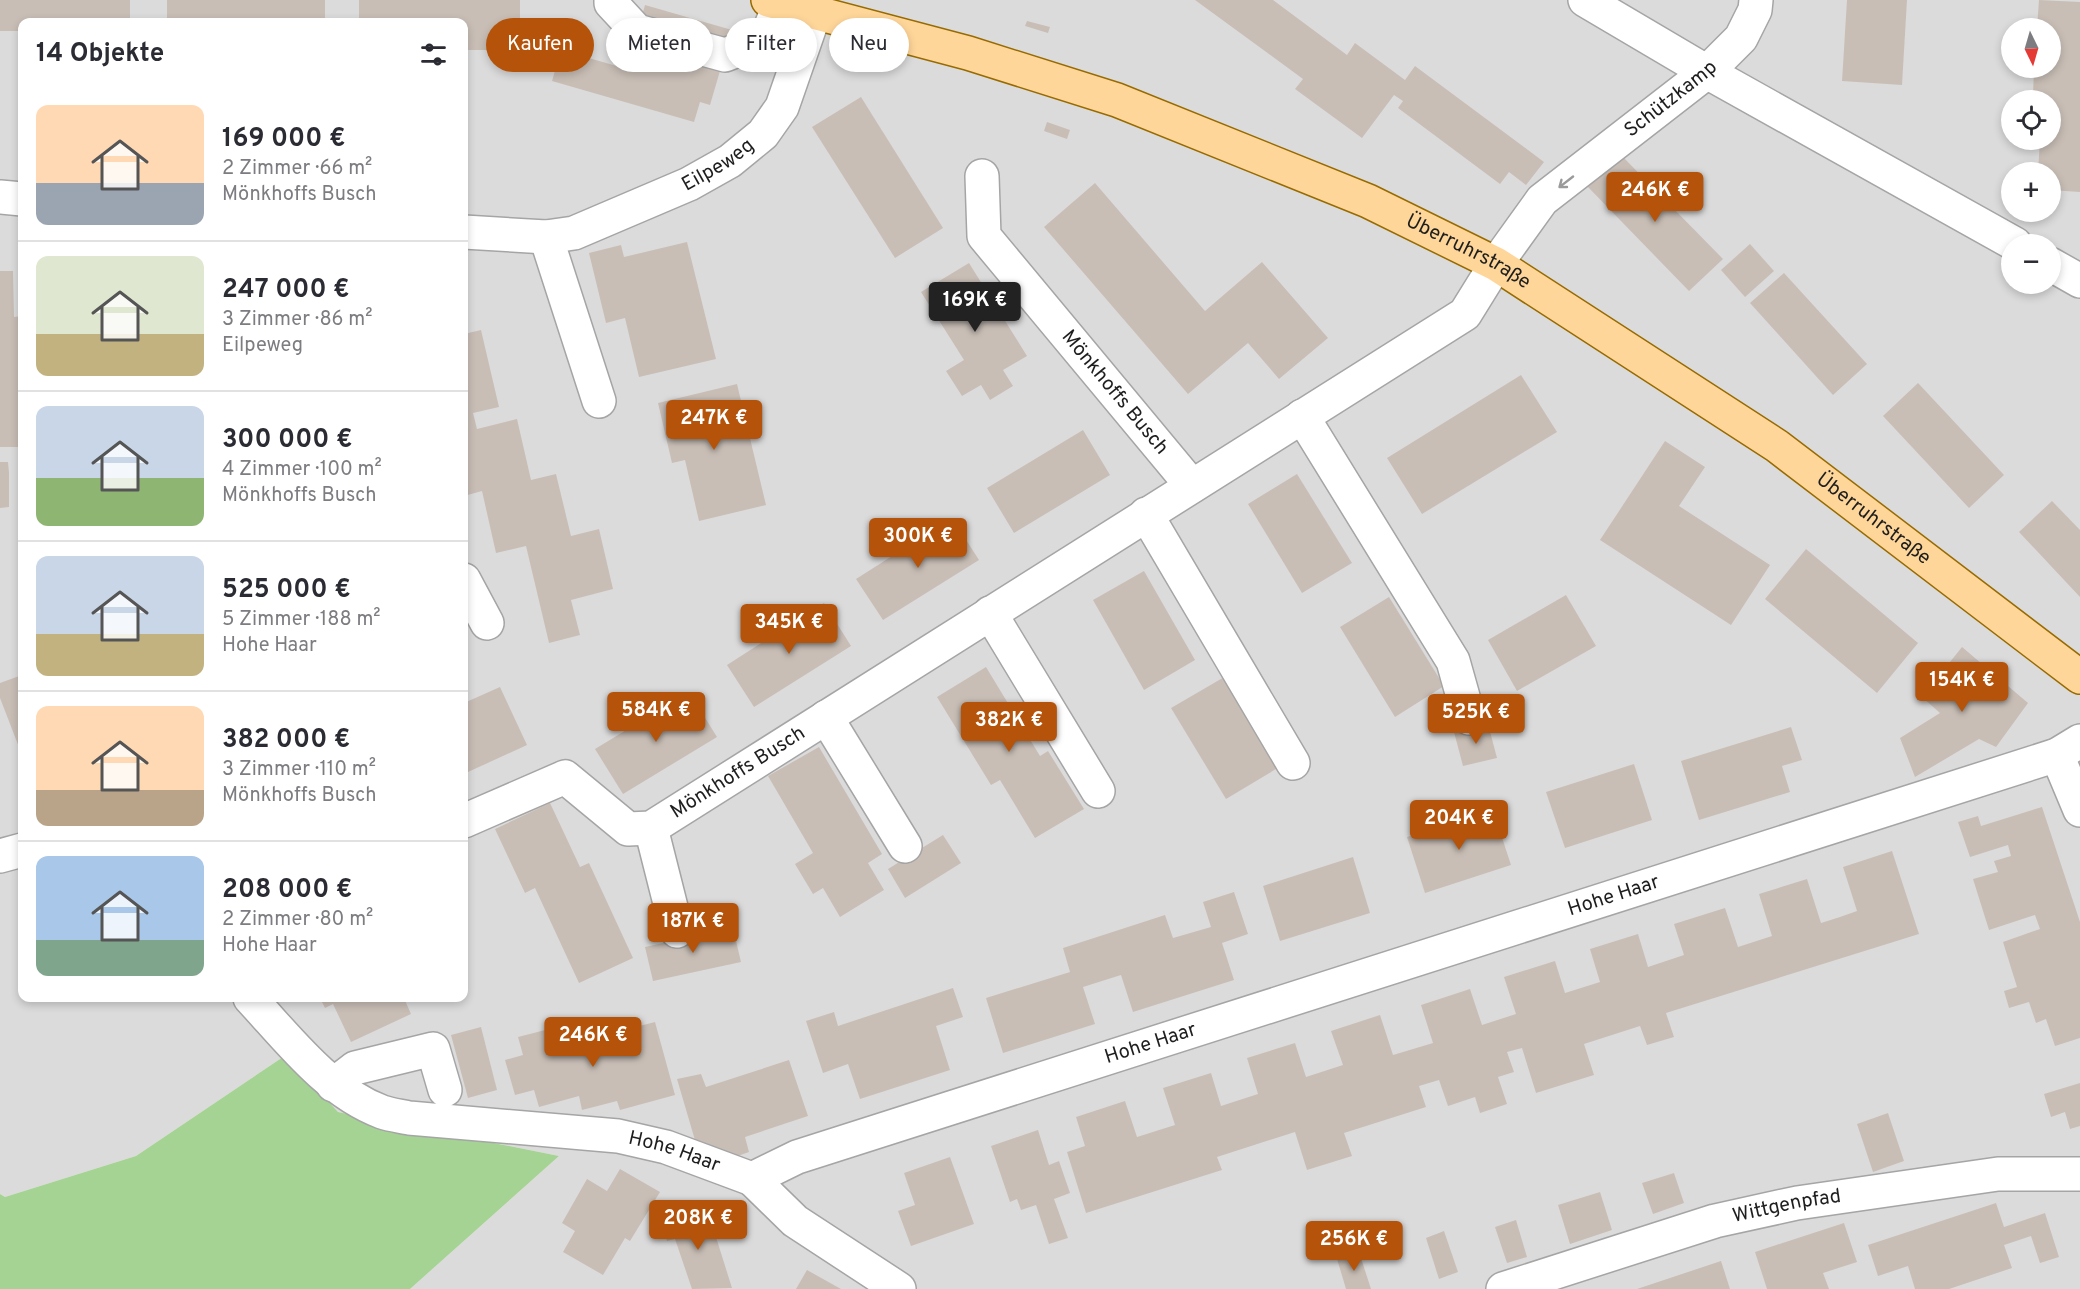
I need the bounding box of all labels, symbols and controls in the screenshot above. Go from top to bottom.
chip: Kaufen [486,18,594,72]
chip: Mieten [606,18,713,72]
chip: Filter [725,18,817,72]
chip: Neu [829,18,909,72]
north arrow [2001,18,2061,78]
map controls [2001,18,2061,294]
text: 14 Objekte [36,38,164,71]
icon: filters [417,38,450,71]
street label: Schützkamp [1620,55,1724,144]
button: locate [2001,90,2061,150]
text: 169 000 € [222,123,345,156]
icon: home [84,129,156,201]
street label: Eilpeweg [677,133,760,198]
text: 2 Zimmer · 66 m² [222,156,372,182]
button: + [2001,162,2061,222]
pin: 246K € [1606,172,1704,223]
one-way arrow [1558,175,1574,188]
text: 246K € [1620,178,1690,204]
text: Mönkhoffs Busch [222,182,376,208]
street label: Überruhrstraße [1401,208,1535,296]
button: − [2001,234,2061,294]
text: 247 000 € [222,274,350,307]
icon: home [84,280,156,352]
pin: 169K € [926,282,1024,333]
text: 169K € [943,288,1007,314]
text: 3 Zimmer · 86 m² [222,307,372,333]
street label: Mönkhoffs Busch [1055,325,1174,460]
text: Eilpeweg [222,333,303,359]
pin: 247K € [665,400,763,451]
text: 247K € [680,406,748,432]
text: 300 000 € [222,424,352,457]
icon: home [84,430,156,502]
text: 4 Zimmer · 100 m² [222,457,382,483]
street label: Überruhrstraße [1810,466,1936,571]
text: Mönkhoffs Busch [222,483,376,509]
pin: 300K € [869,518,967,569]
text: 300K € [883,524,953,550]
text: 525 000 € [222,574,351,607]
icon: home [84,580,156,652]
pin: 345K € [740,604,838,655]
text: 5 Zimmer · 188 m² [222,607,381,633]
text: 345K € [755,610,823,636]
text: Hohe Haar [222,633,317,659]
pin: 154K € [1913,662,2011,713]
text: 154K € [1929,668,1995,694]
pin: 584K € [607,692,705,743]
pin: 525K € [1427,694,1525,745]
text: 584K € [621,698,691,724]
text: 525K € [1442,700,1510,726]
pin: 382K € [960,702,1058,753]
text: 382K € [975,708,1043,734]
street label: Mönkhoffs Busch [666,721,810,825]
text: 382 000 € [222,724,350,757]
icon: home [84,730,156,802]
text: 3 Zimmer · 110 m² [222,757,376,783]
text: Mönkhoffs Busch [222,783,376,809]
pin: 204K € [1410,800,1508,851]
text: 204K € [1424,806,1494,832]
street label: Hohe Haar [1565,870,1663,923]
text: 208 000 € [222,874,352,907]
icon: home [84,880,156,952]
pin: 187K € [644,903,742,954]
text: 2 Zimmer · 80 m² [222,907,373,933]
text: 187K € [662,909,724,935]
text: Hohe Haar [222,933,317,959]
pin: 246K € [544,1017,642,1068]
street label: Hohe Haar [1102,1017,1200,1071]
text: 246K € [558,1023,628,1049]
street label: Hohe Haar [626,1126,724,1179]
street label: Wittgenpfad [1730,1184,1843,1230]
pin: 208K € [649,1200,747,1251]
text: 208K € [663,1206,733,1232]
pin: 256K € [1305,1221,1403,1272]
text: 256K € [1320,1227,1388,1253]

